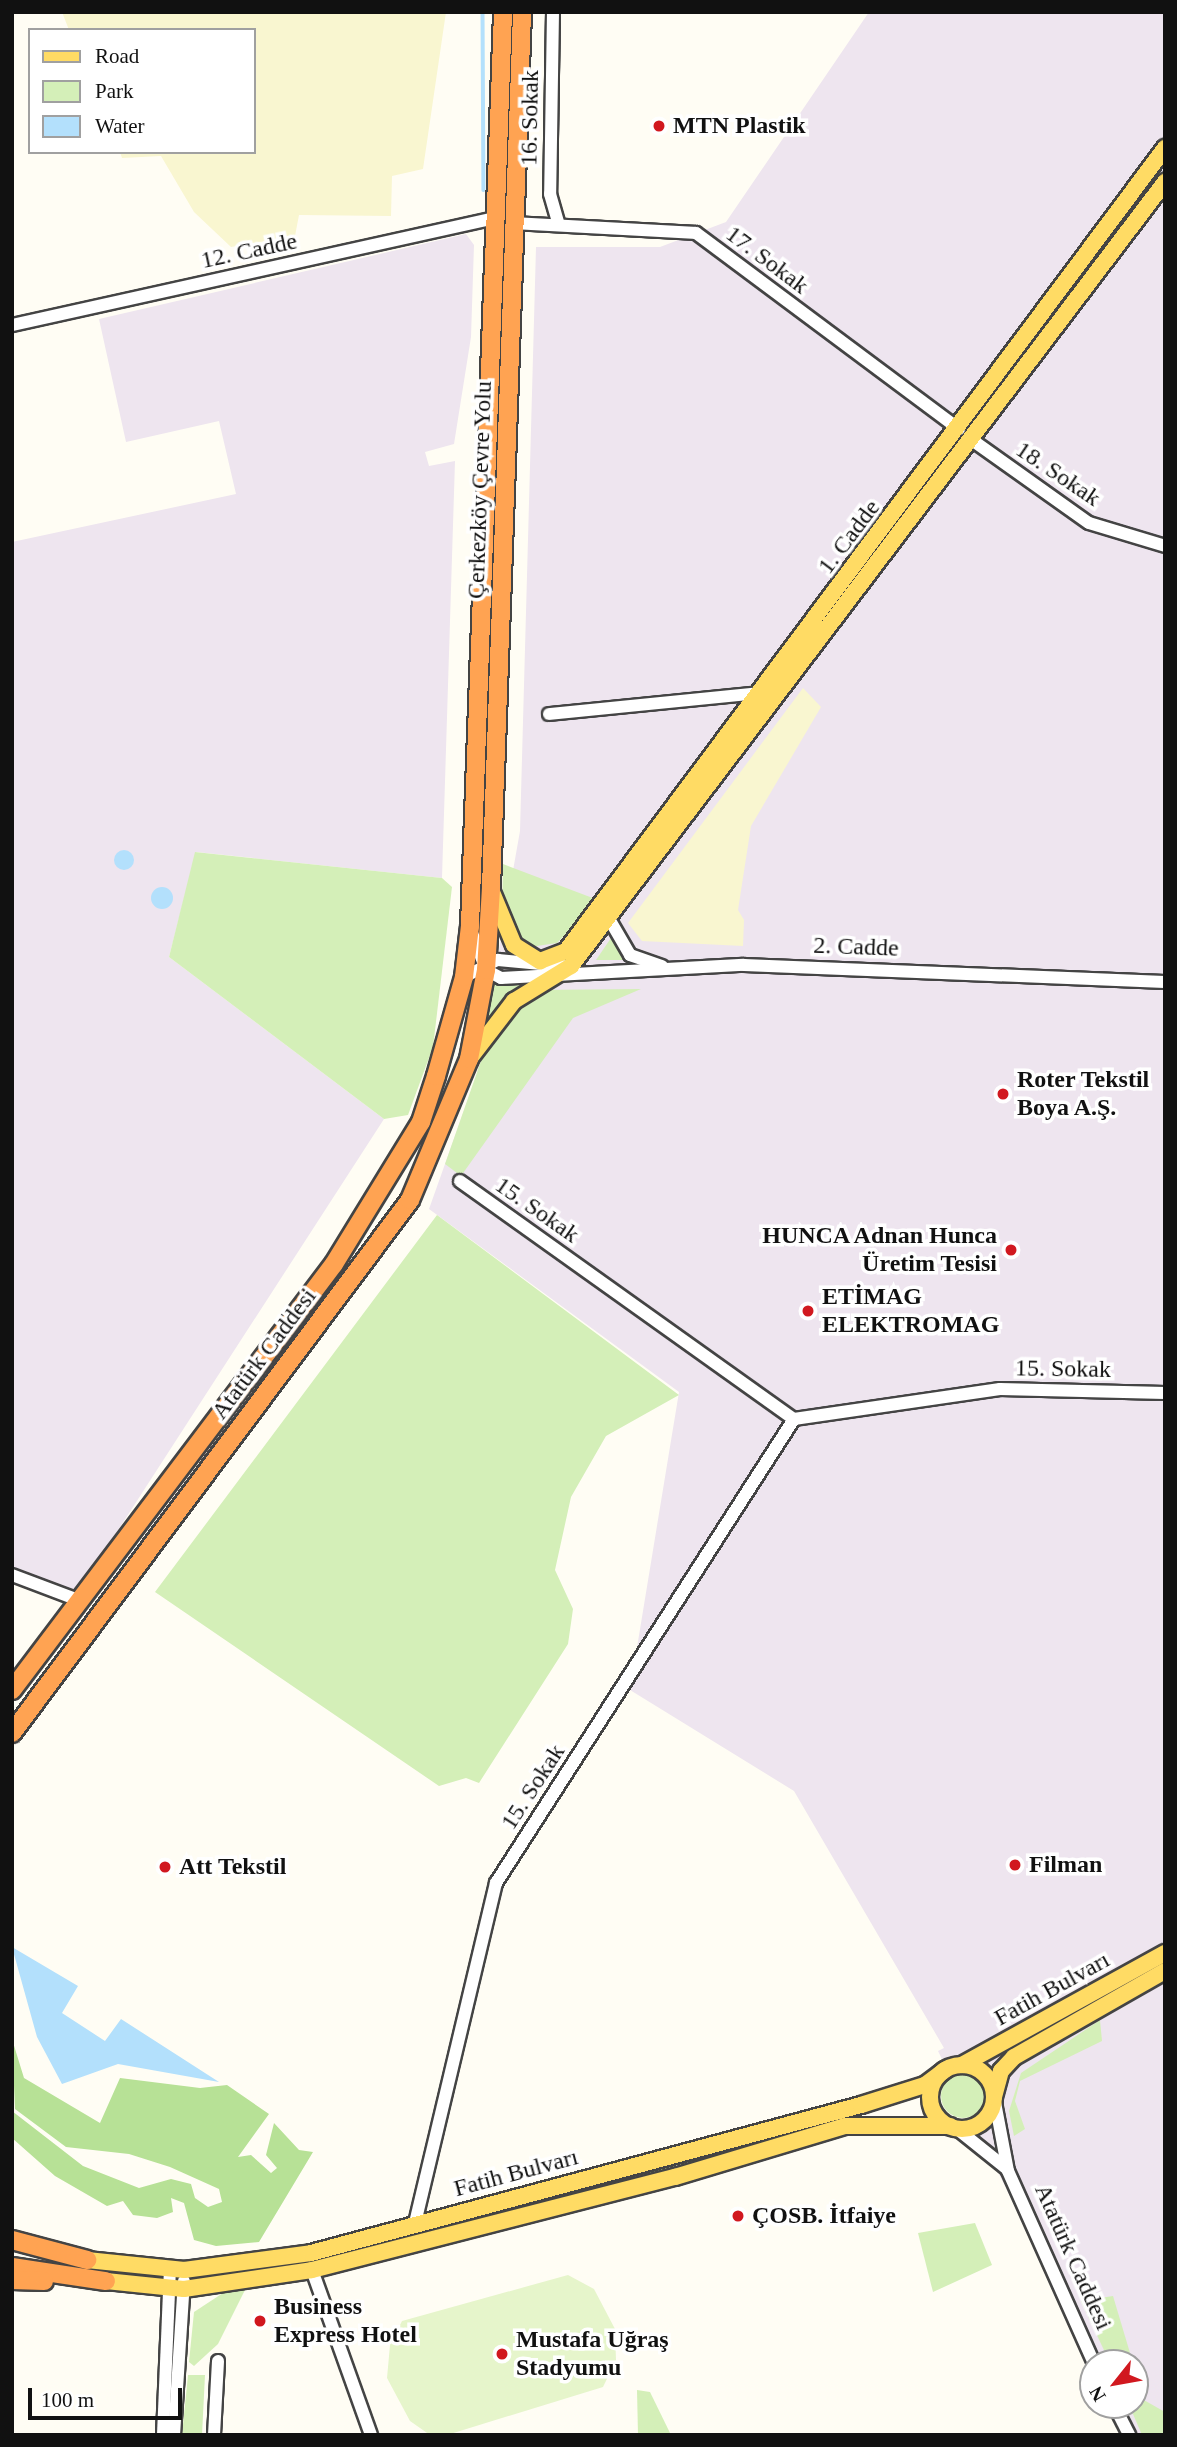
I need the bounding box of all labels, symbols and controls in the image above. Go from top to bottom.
legend [28,28,256,154]
text: Road [95,44,139,68]
street label: 16. Sokak [515,70,545,166]
text: Park [95,79,134,103]
place label: MTN Plastik [673,112,806,140]
text: Water [95,114,145,138]
marker: MTN Plastik [651,118,667,134]
street label: 17. Sokak [720,220,814,300]
street label: 12. Cadde [198,227,300,275]
street label: Çerkezköy Çevre Yolu [462,380,498,600]
street label: 18. Sokak [1010,435,1106,513]
street label: 1. Cadde [812,494,886,580]
street label: 2. Cadde [813,931,899,963]
place label: Roter Tekstil Boya A.Ş. [1017,1066,1150,1122]
marker: Roter Tekstil Boya A.Ş. [995,1086,1011,1102]
street label: 15. Sokak [489,1171,585,1249]
place label: HUNCA Adnan Hunca Üretim Tesisi [760,1222,997,1278]
marker: HUNCA Adnan Hunca Üretim Tesisi [1003,1242,1019,1258]
street label: Atatürk Caddesi [205,1283,323,1425]
place label: ETİMAG ELEKTROMAG [822,1283,999,1339]
marker: ETİMAG ELEKTROMAG [800,1303,816,1319]
street label: 15. Sokak [1015,1354,1111,1384]
street label: 15. Sokak [495,1739,571,1835]
place label: Filman [1029,1851,1102,1879]
place label: Att Tekstil [179,1853,287,1881]
marker: Filman [1007,1857,1023,1873]
marker: Att Tekstil [157,1859,173,1875]
street label: Fatih Bulvarı [989,1946,1115,2032]
street label: Fatih Bulvarı [451,2143,581,2203]
street label: Atatürk Caddesi [1028,2180,1118,2334]
place label: ÇOSB. İtfaiye [752,2202,896,2230]
marker: ÇOSB. İtfaiye [730,2208,746,2224]
place label: Business Express Hotel [274,2293,417,2349]
marker: Business Express Hotel [252,2313,268,2329]
place label: Mustafa Uğraş Stadyumu [516,2326,669,2382]
marker: Mustafa Uğraş Stadyumu [494,2346,510,2362]
north arrow [1079,2349,1149,2419]
scale bar [32,2374,186,2418]
text: N [1085,2383,1110,2405]
text: 100 m [41,2388,94,2412]

